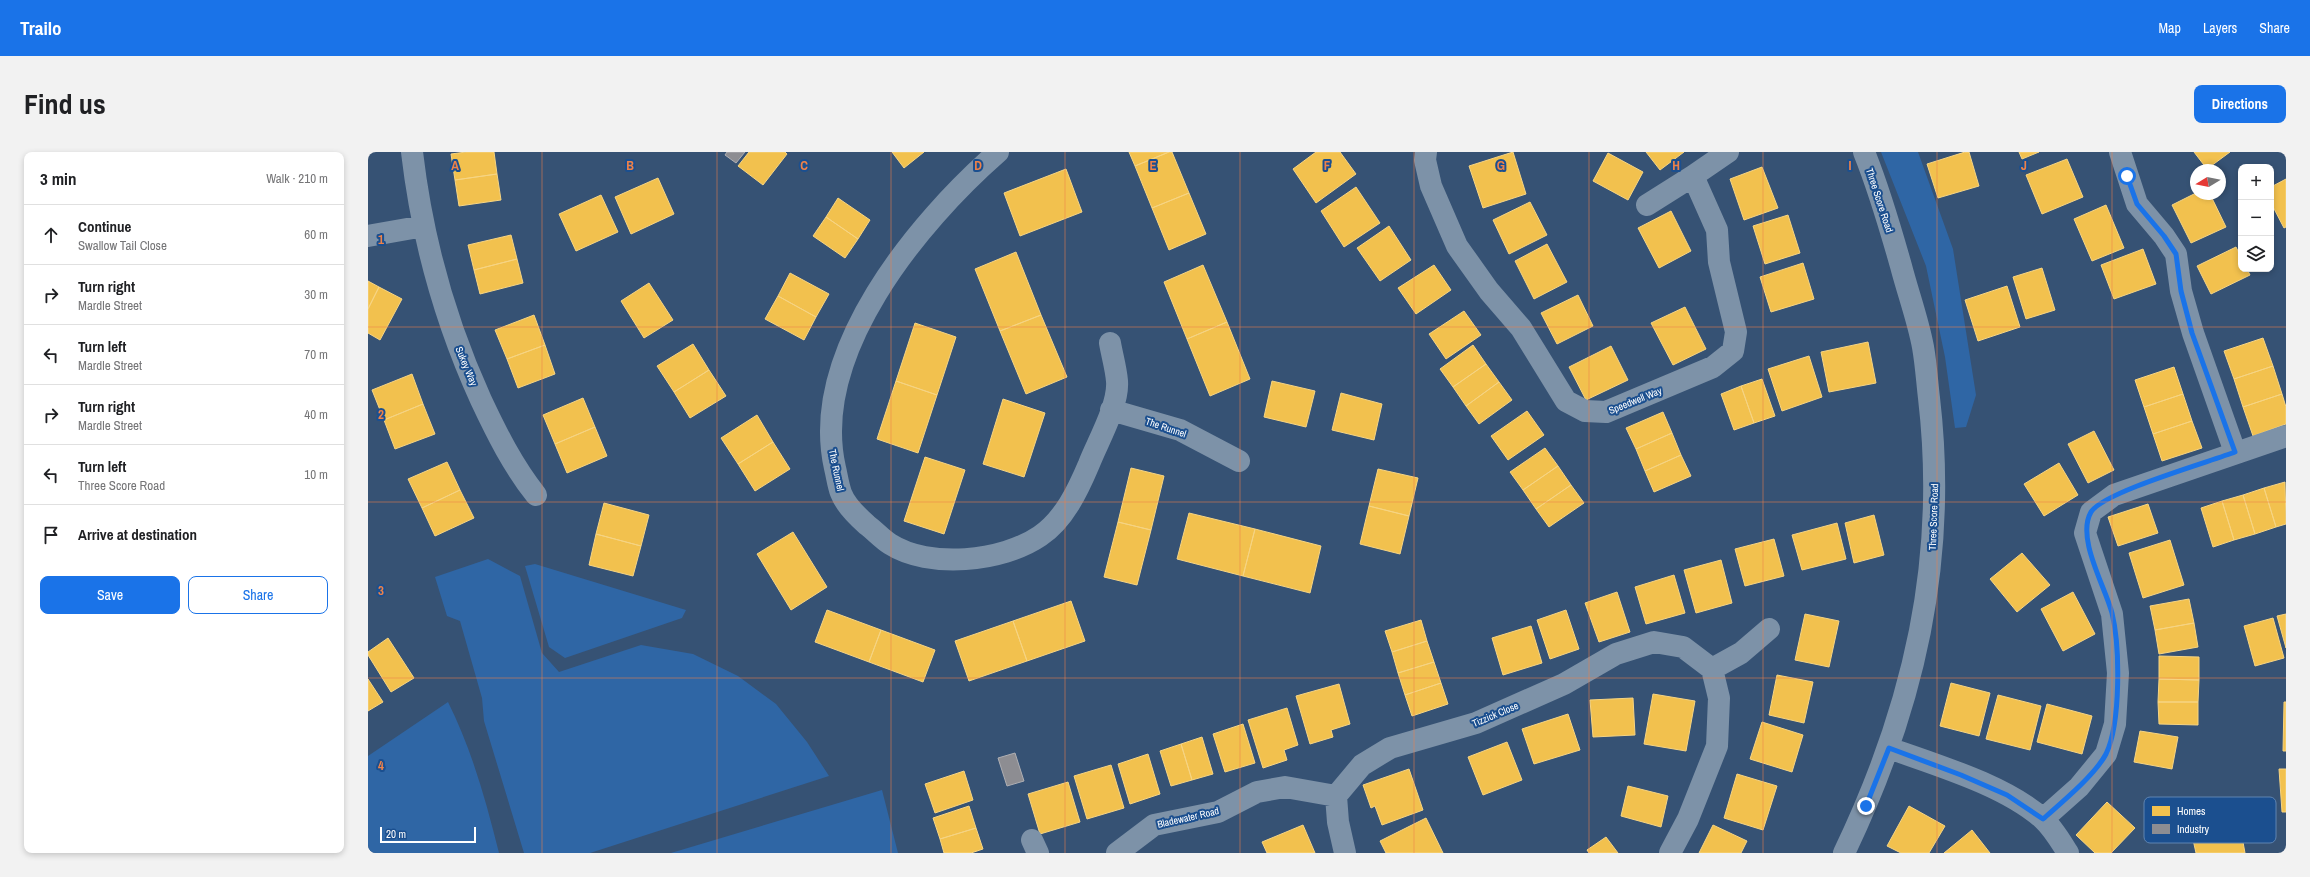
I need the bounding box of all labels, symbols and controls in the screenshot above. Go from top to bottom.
text: Trailo [20,15,62,41]
text: Map [2159,19,2181,37]
text: Layers [2203,19,2237,37]
text: Share [2259,19,2290,37]
text: Find us [24,85,106,123]
button: Directions [2194,85,2286,123]
text: A [451,157,459,174]
text: B [626,157,634,174]
text: C [800,157,808,174]
text: D [974,157,982,174]
text: E [1149,157,1157,174]
text: F [1324,157,1331,174]
text: G [1497,157,1505,174]
text: H [1672,157,1680,174]
text: I [1849,157,1852,174]
text: J [2021,157,2027,174]
north arrow [2190,164,2226,200]
map controls [2238,164,2274,272]
button: + [2238,164,2274,200]
street label: Three Score Road [1863,166,1896,234]
text: 3 min [40,167,76,190]
route start [2118,167,2136,185]
text: Walk · 210 m [266,170,328,187]
button: − [2238,200,2274,236]
text: Continue [78,216,131,237]
icon: ahead [40,224,62,246]
text: 60 m [304,226,328,243]
text: 1 [378,231,384,248]
button: layers [2238,236,2274,272]
text: Swallow Tail Close [78,237,167,254]
text: Turn right [78,276,135,297]
icon: right [40,284,62,306]
text: 30 m [304,286,328,303]
text: Mardle Street [78,297,142,314]
text: Turn left [78,336,126,357]
icon: left [40,344,62,366]
street label: Sukey Way [453,345,481,389]
text: 70 m [304,346,328,363]
text: Mardle Street [78,357,142,374]
street label: Speedwell Way [1607,384,1665,417]
text: Turn right [78,396,135,417]
icon: right [40,404,62,426]
text: 40 m [304,406,328,423]
text: 2 [378,406,384,423]
street label: The Runnel [1144,414,1188,441]
text: Mardle Street [78,417,142,434]
street label: The Runnel [826,448,847,492]
text: Turn left [78,456,126,477]
icon: left [40,464,62,486]
text: 10 m [304,466,328,483]
text: Three Score Road [78,477,165,494]
street label: Three Score Road [1926,483,1941,551]
icon: arrive [40,524,62,546]
text: Arrive at destination [78,524,197,545]
button: Save [40,576,180,614]
button: Share [188,576,328,614]
text: 3 [378,582,384,599]
street label: Tizzick Close [1470,699,1521,730]
text: 4 [378,757,384,774]
route end [1857,797,1875,815]
legend [2144,797,2276,843]
street label: Bladewater Road [1156,804,1220,831]
text: Homes [2177,804,2206,818]
text: Industry [2177,822,2210,836]
scale bar [380,825,476,844]
text: 20 m [386,827,406,841]

